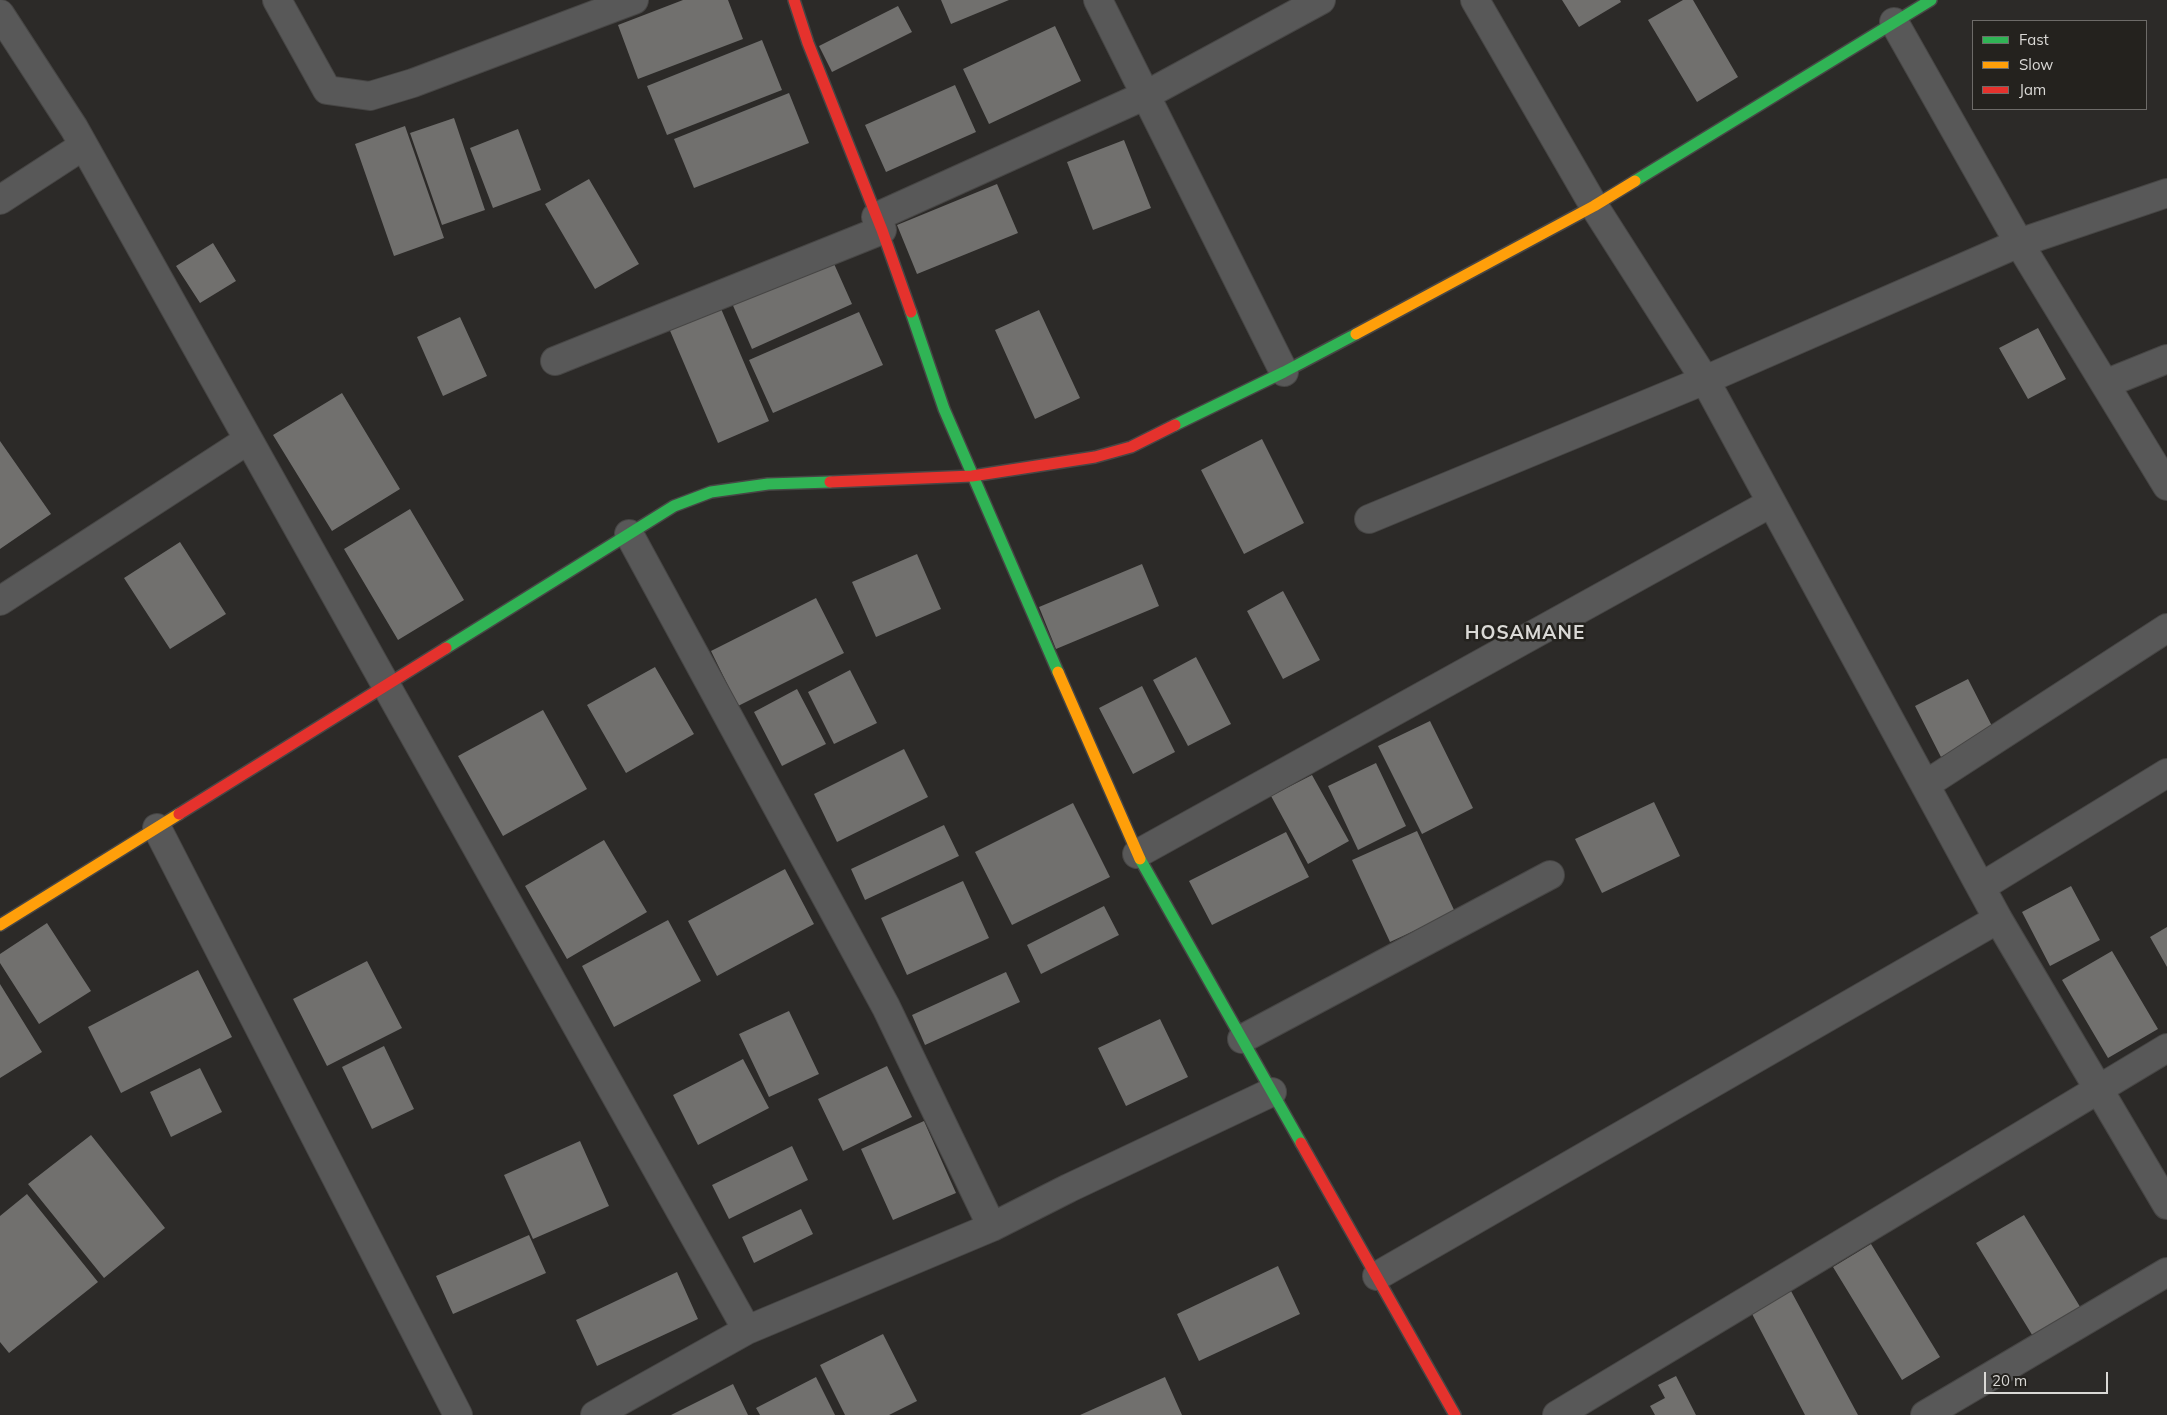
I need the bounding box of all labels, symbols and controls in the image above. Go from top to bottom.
legend [1972,20,2147,110]
text: Fast [2019,30,2049,49]
text: Slow [2019,55,2053,74]
text: Jam [2019,80,2046,99]
district label: HOSAMANE [1464,622,1586,644]
scale bar [1987,1362,2111,1394]
text: 20 m [1992,1371,2027,1390]

